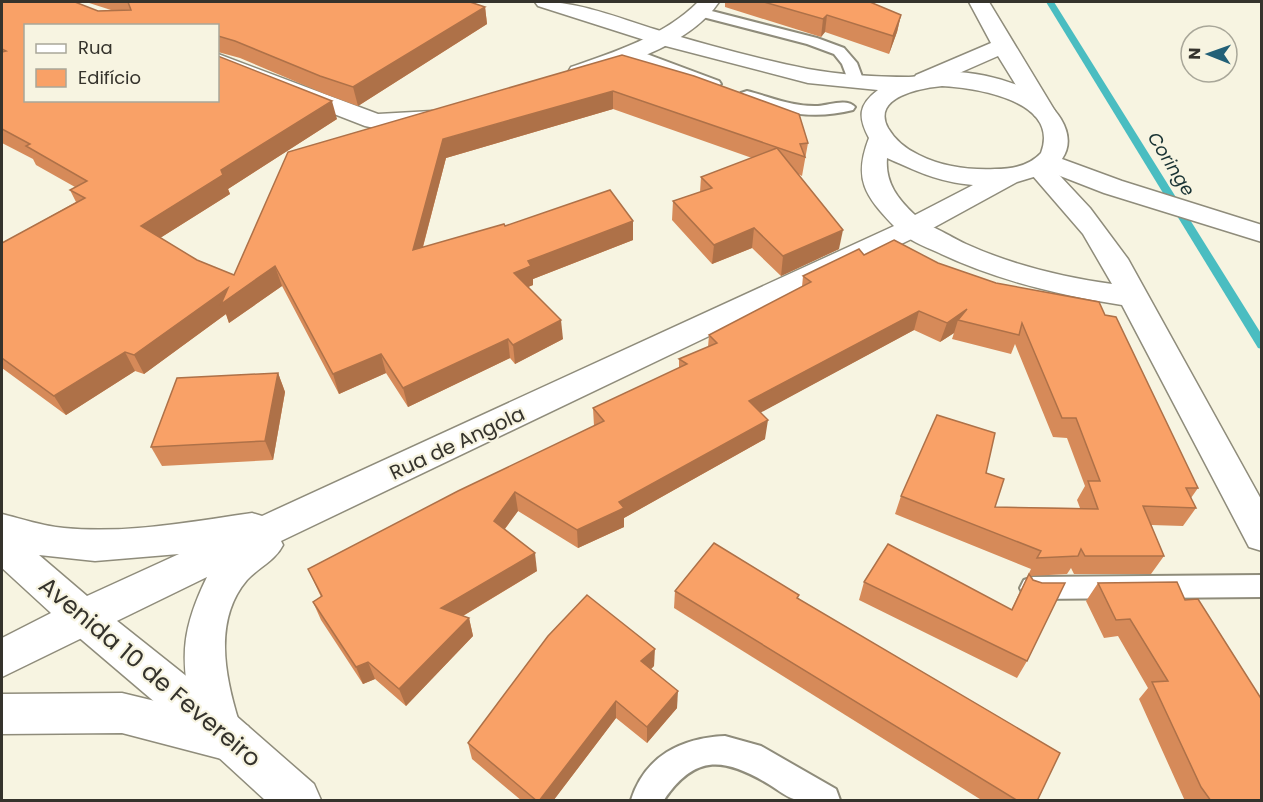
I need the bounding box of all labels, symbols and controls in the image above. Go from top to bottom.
legend [24,24,219,102]
north arrow [1179,24,1239,84]
text: Rua [78,35,113,60]
text: N [1183,48,1206,60]
text: Edifício [78,65,141,90]
water label: Coringe [1142,127,1201,201]
street label: Rua de Angola [385,399,529,487]
street label: Avenida 10 de Fevereiro [32,569,268,774]

